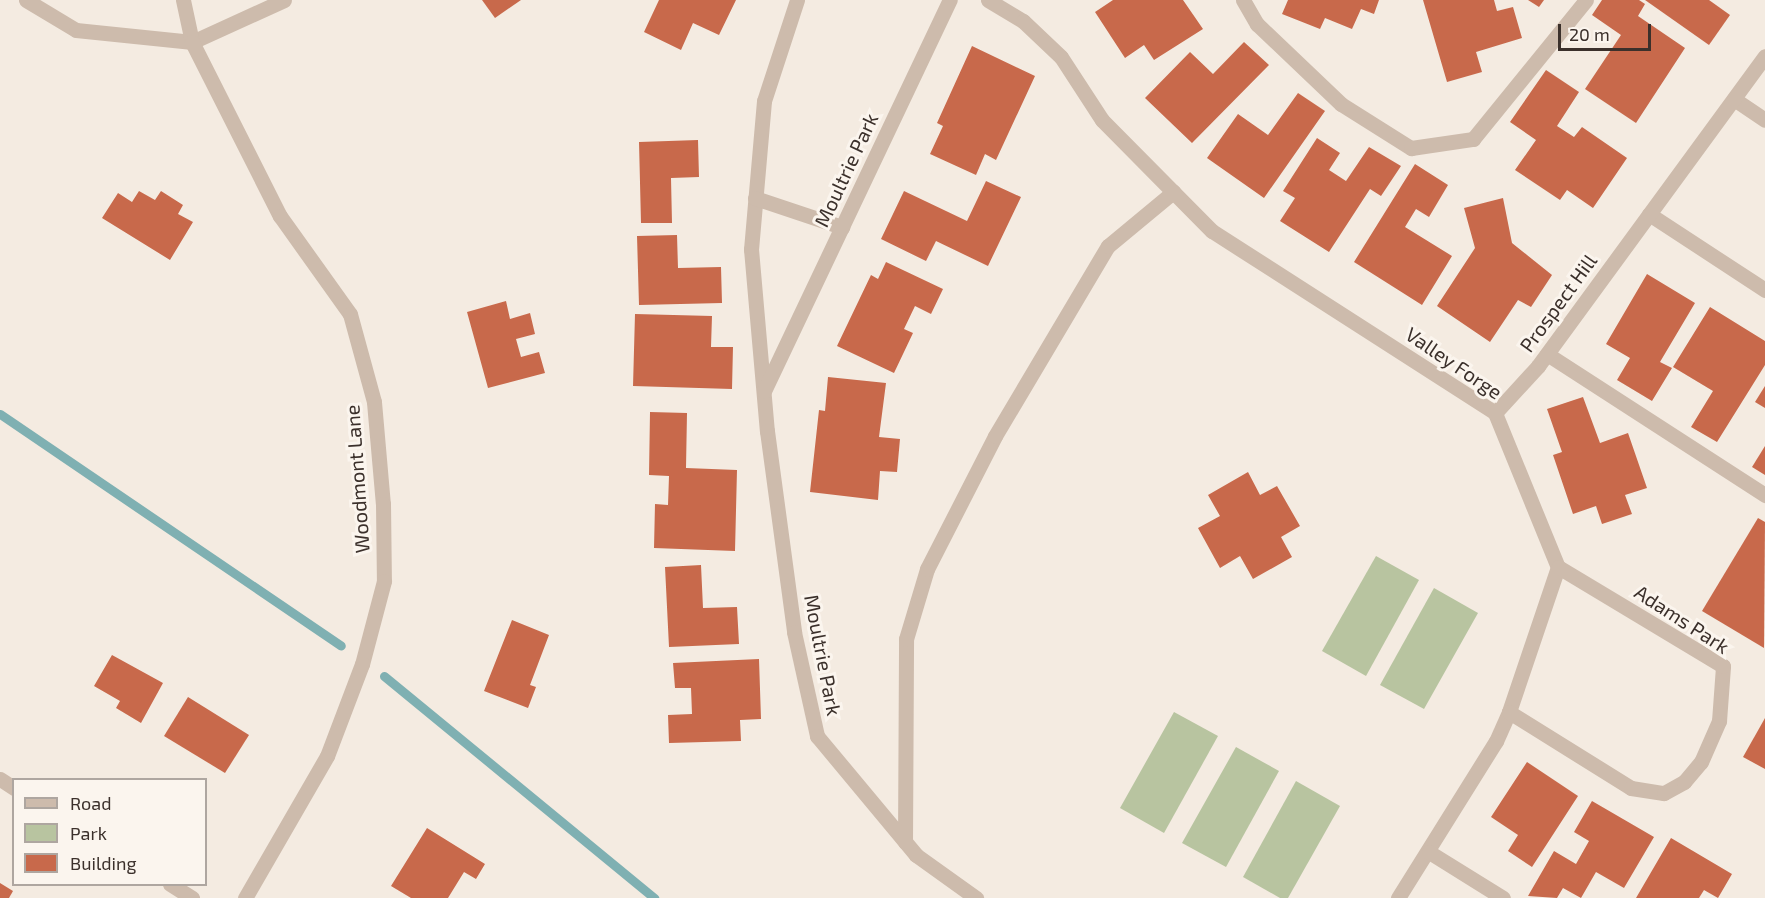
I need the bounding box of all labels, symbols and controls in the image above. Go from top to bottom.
scale bar [1561,12,1654,50]
text: 20 m [1569,23,1610,45]
street label: Moultrie Park [809,109,883,231]
street label: Prospect Hill [1514,249,1602,357]
street label: Valley Forge [1401,322,1507,404]
street label: Woodmont Lane [340,404,374,554]
street label: Adams Park [1630,580,1734,658]
street label: Moultrie Park [800,592,846,718]
legend [12,778,207,886]
text: Road [70,792,111,814]
text: Park [70,822,107,844]
text: Building [70,852,137,874]

